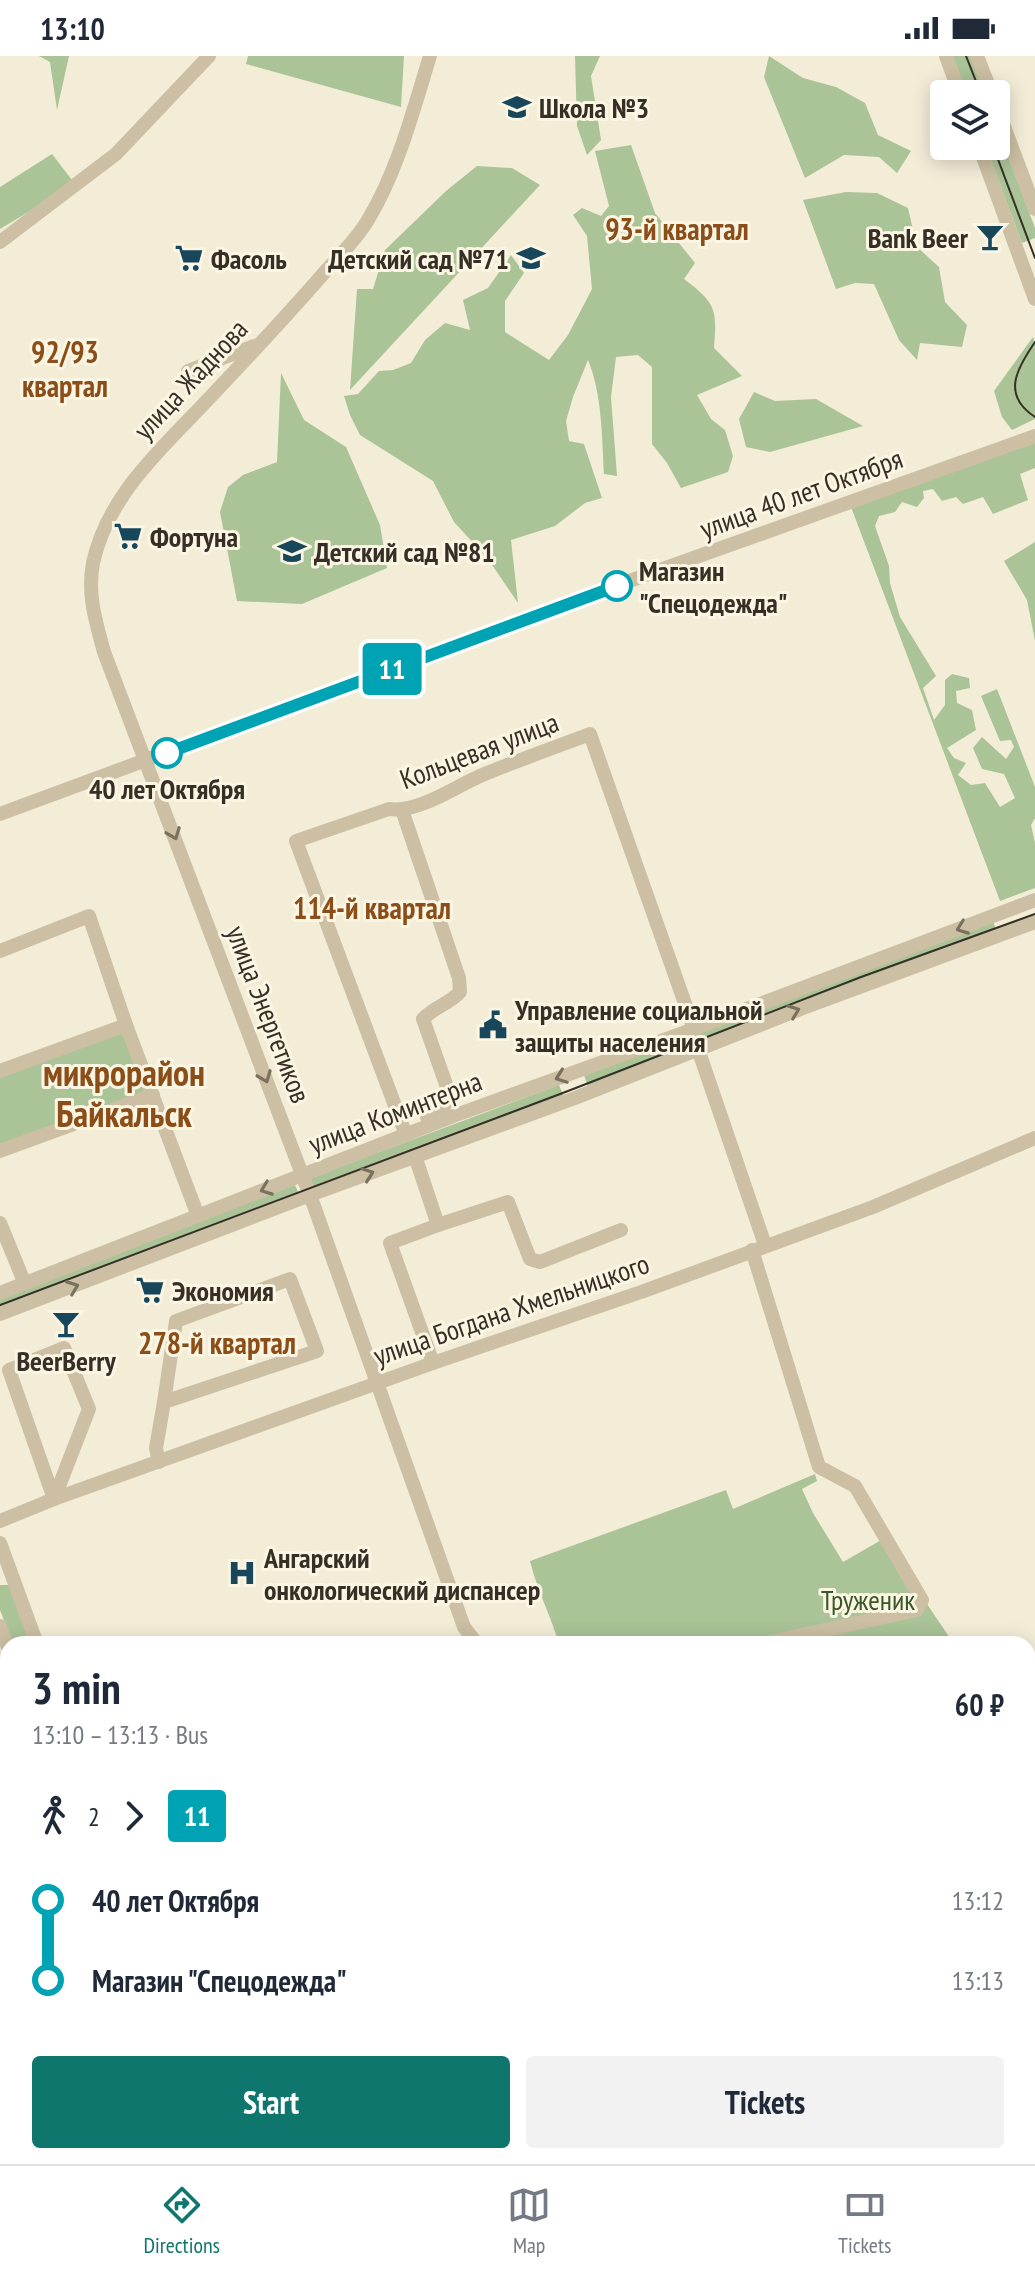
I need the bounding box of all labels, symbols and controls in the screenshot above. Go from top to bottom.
text: 13:10 [40,9,105,48]
map controls [930,80,1010,160]
button: layers [930,80,1010,160]
place label: Школа №3 [539,89,649,126]
school or university icon: Школа №3 [502,92,532,122]
district label: 93-й квартал [605,209,749,248]
place label: Bank Beer [868,219,969,256]
bar icon: Bank Beer [975,222,1005,252]
place label: Фасоль [211,240,287,277]
place label: Детский сад №71 [328,240,509,277]
supermarket icon: Фасоль [174,243,204,273]
school or university icon: Детский сад №71 [516,243,546,273]
street label: улица Жаднова [125,311,255,447]
district label: 92/93 квартал [22,332,108,405]
street label: улица 40 лет Октября [695,439,907,547]
place label: Фортуна [150,518,238,555]
supermarket icon: Фортуна [113,521,143,551]
place label: Детский сад №81 [314,533,495,570]
school or university icon: Детский сад №81 [277,536,307,566]
place label: Магазин "Спецодежда" [639,552,788,621]
marker: Магазин "Спецодежда" [602,571,632,601]
line badge: 11 [356,643,428,695]
text: 11 [379,650,405,687]
street label: Кольцевая улица [394,703,564,797]
marker: 40 лет Октября [152,738,182,768]
place label: 40 лет Октября [89,770,245,807]
one-way arrow [164,826,181,840]
district label: 114-й квартал [293,888,451,927]
one-way arrow [956,918,970,935]
street label: улица Энергетиков [218,920,320,1108]
place label: Управление социальной защиты населения [514,991,763,1060]
one-way arrow [786,1004,800,1021]
public building icon: Управление социальной защиты населения [478,1010,508,1040]
district label: микрорайон Байкальск [43,1049,205,1137]
street label: улица Коминтерна [303,1062,487,1162]
one-way arrow [555,1068,569,1084]
one-way arrow [255,1069,272,1083]
one-way arrow [360,1167,374,1184]
one-way arrow [260,1180,274,1196]
street label: улица Богдана Хмельницкого [368,1244,654,1374]
place label: Экономия [172,1272,274,1309]
supermarket icon: Экономия [135,1275,165,1305]
one-way arrow [65,1280,79,1297]
bar icon: BeerBerry [51,1309,81,1339]
district label: 278-й квартал [138,1323,296,1362]
place label: BeerBerry [16,1342,116,1379]
place label: Ангарский онкологический диспансер [263,1539,540,1608]
hospital icon: Ангарский онкологический диспансер [227,1558,257,1588]
park label: Труженик [821,1581,915,1618]
text: 3 min [32,1659,121,1716]
text: 60 ₽ [955,1685,1004,1724]
text: 13:10 – 13:13 · Bus [32,1718,208,1751]
icon: walk [32,1794,76,1838]
icon: forward [112,1794,156,1838]
text: 11 [184,1797,210,1834]
text: 2 [88,1800,100,1833]
text: 40 лет Октября [92,1881,259,1920]
text: 13:12 [952,1884,1004,1917]
text: Магазин "Спецодежда" [92,1961,347,2000]
text: 13:13 [952,1964,1004,1997]
button: Start [32,2056,510,2148]
button: Tickets [526,2056,1004,2148]
tab: Directions [144,2183,220,2259]
tab: Map [507,2183,551,2259]
tab: Tickets [838,2183,891,2259]

